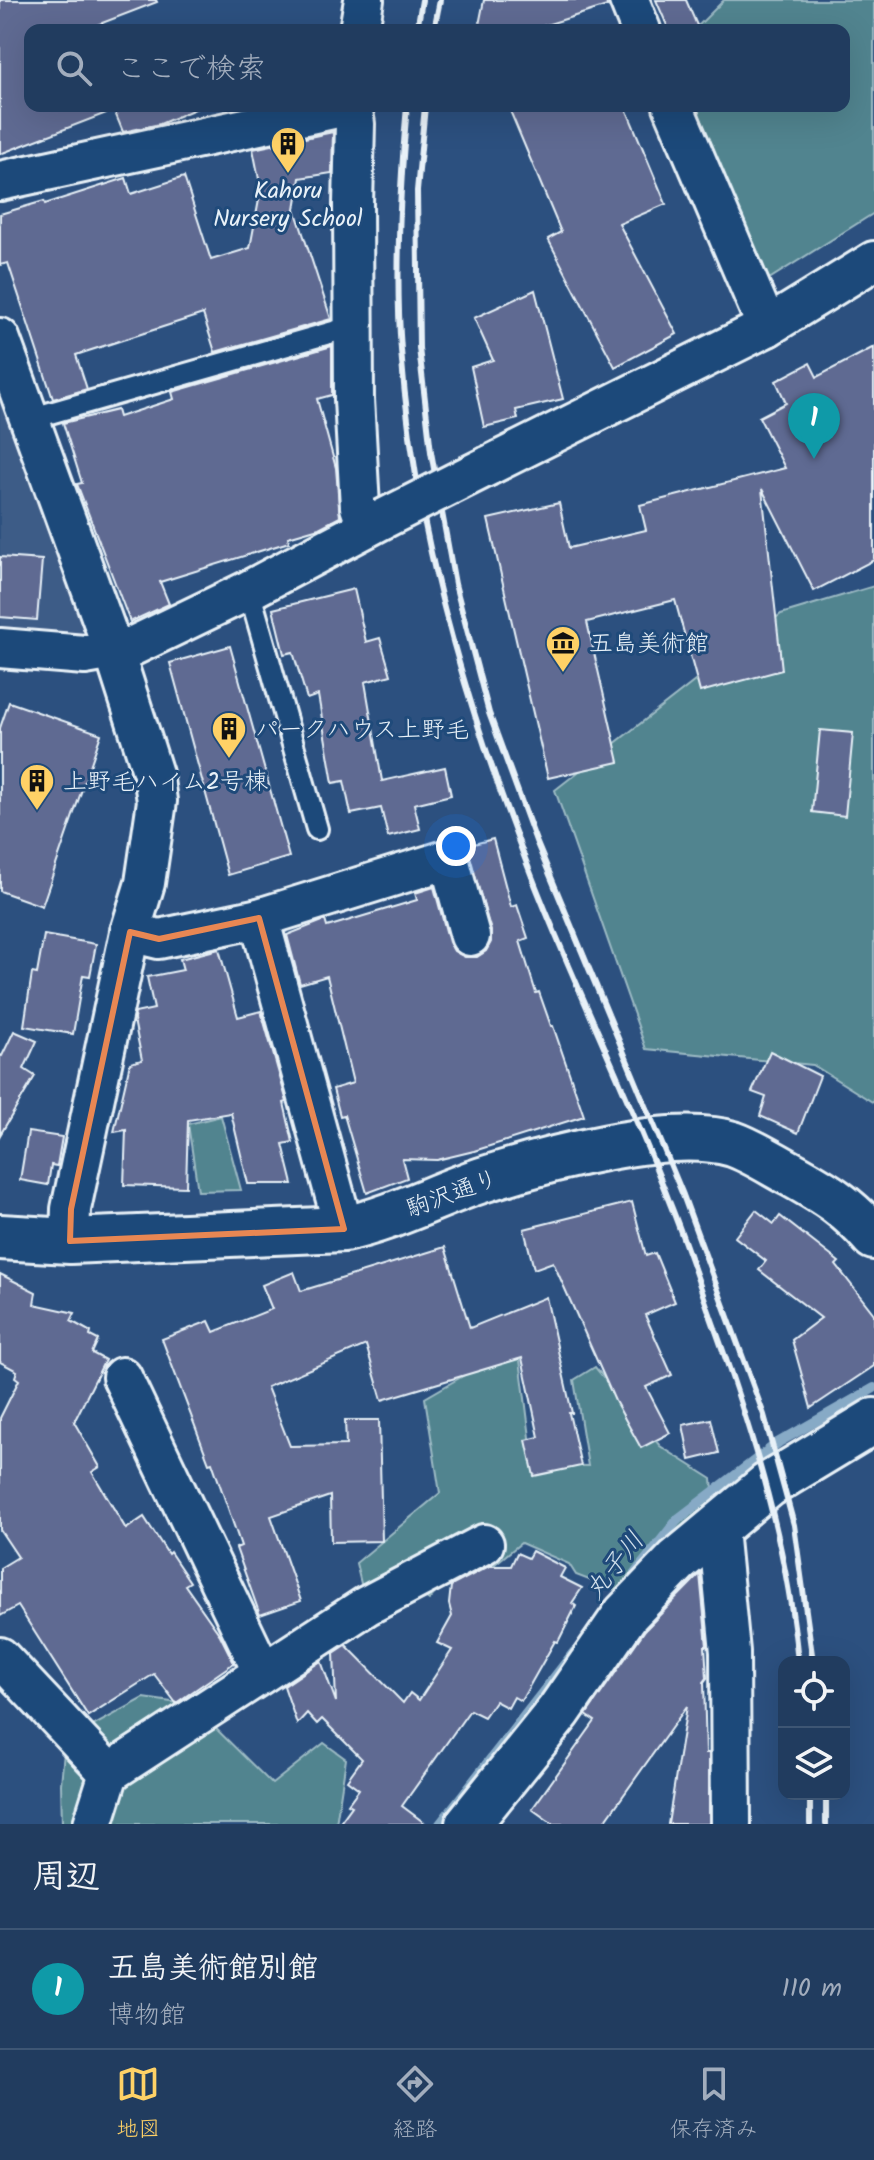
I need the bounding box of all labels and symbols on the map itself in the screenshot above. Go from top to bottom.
building icon: Kahoru Nursery School [269,125,307,175]
place label: Kahoru Nursery School [213,172,363,239]
pin: 1 [788,393,840,459]
museum icon: 五島美術館 [544,624,582,674]
place label: 五島美術館 [589,625,709,664]
building icon: パークハウス上野毛 [210,710,248,760]
place label: パークハウス上野毛 [255,711,469,750]
building icon: 上野毛ハイム2号棟 [18,762,56,812]
place label: 上野毛ハイム2号棟 [63,763,268,802]
your location [436,826,476,866]
street label: 駒沢通り [401,1160,504,1229]
water label: 丸子川 [575,1523,656,1610]

